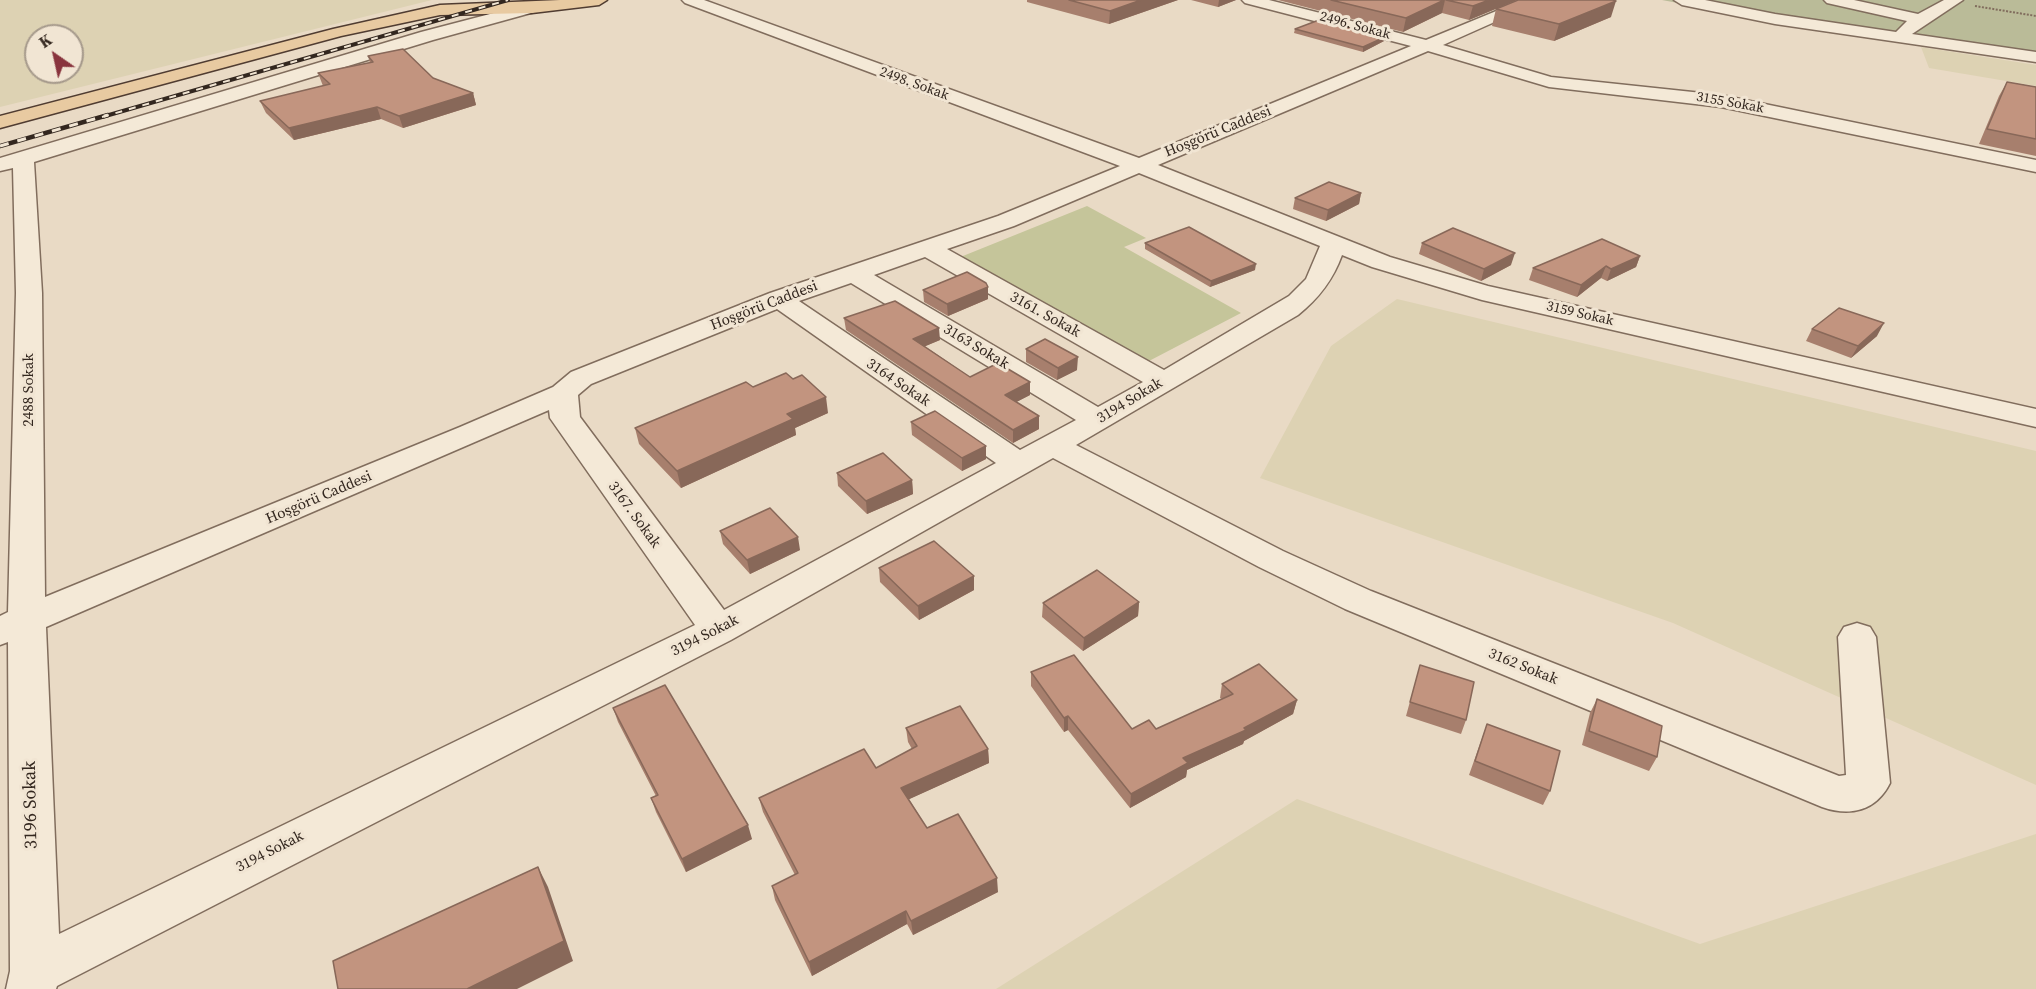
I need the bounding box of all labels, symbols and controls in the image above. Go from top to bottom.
street label: 2496. Sokak [1318,8,1392,44]
north arrow [24,24,84,84]
text: K [34,29,56,53]
street label: 2498. Sokak [877,64,951,104]
street label: 3155 Sokak [1695,89,1765,117]
street label: Hoşgörü Caddesi [1162,102,1274,162]
street label: Hoşgörü Caddesi [708,277,820,335]
street label: 3161. Sokak [1007,288,1083,342]
street label: 3159 Sokak [1545,298,1615,330]
street label: 3163 Sokak [940,320,1012,374]
street label: 2488 Sokak [20,353,38,427]
street label: 3164 Sokak [863,355,933,411]
street label: 3194 Sokak [1094,374,1166,428]
street label: Hoşgörü Caddesi [263,468,375,528]
street label: 3167. Sokak [604,478,664,552]
street label: 3194 Sokak [668,611,742,661]
street label: 3162 Sokak [1486,645,1560,689]
street label: 3196 Sokak [19,761,43,849]
street label: 3194 Sokak [233,827,307,877]

